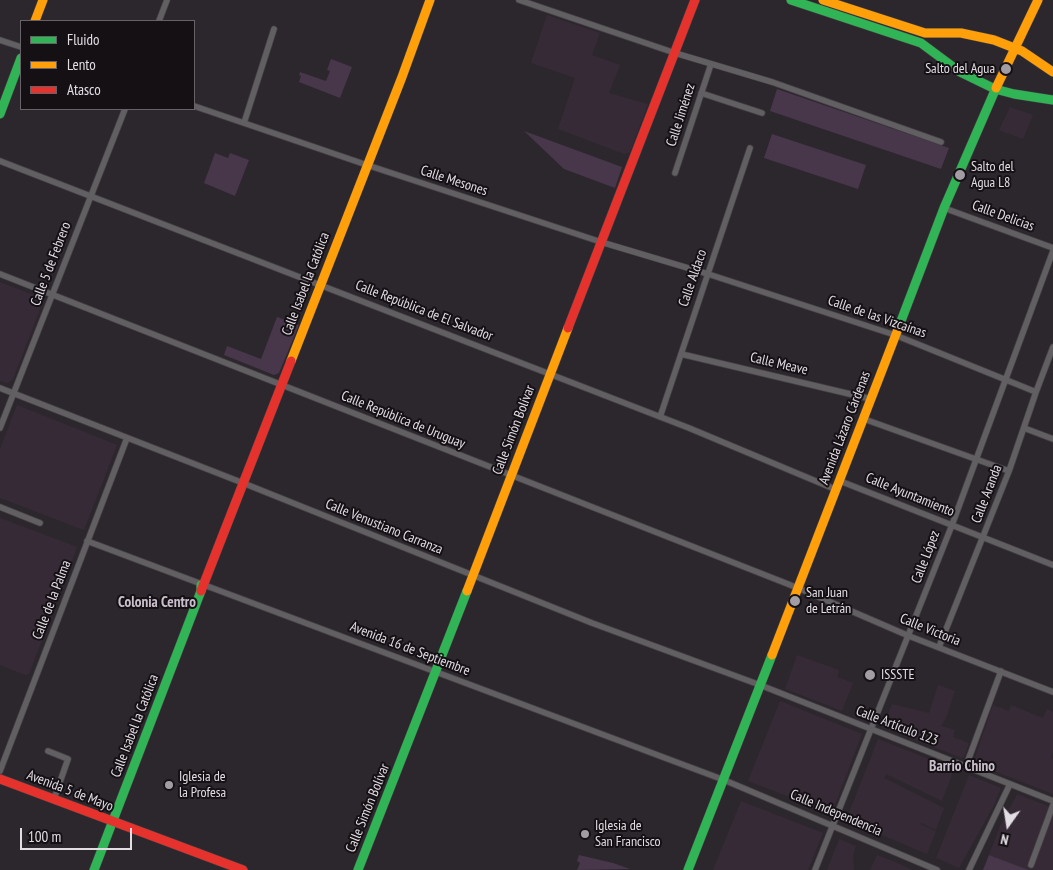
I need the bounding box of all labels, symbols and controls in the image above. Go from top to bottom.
legend [20,20,195,110]
text: Fluido [67,30,99,49]
text: Lento [67,55,96,74]
place label: Salto del Agua [925,61,995,77]
marker: Salto del Agua [999,62,1013,76]
text: Atasco [67,80,101,99]
street label: Calle Jiménez [663,81,699,149]
place label: Salto del Agua L8 [971,159,1014,192]
street label: Calle Mesones [418,162,490,200]
marker: Salto del Agua L8 [953,168,967,182]
street label: Calle Delicias [970,197,1036,235]
street label: Calle 5 de Febrero [27,220,75,308]
street label: Calle Isabel la Católica [279,230,333,338]
street label: Calle Aldaco [675,247,711,309]
street label: Calle República de El Salvador [353,277,495,345]
street label: Calle de las Vizcaínas [826,292,928,342]
street label: Calle Meave [749,349,809,379]
street label: Avenida Lázaro Cárdenas [816,369,874,487]
street label: Calle Simón Bolívar [489,383,539,477]
street label: Calle República de Uruguay [339,387,467,453]
street label: Calle Aranda [968,463,1006,525]
street label: Calle Ayuntamiento [863,470,957,520]
street label: Calle Venustiano Carranza [323,496,445,558]
street label: Calle López [908,528,944,586]
street label: Calle de la Palma [29,558,75,642]
place label: San Juan de Letrán [806,585,851,618]
district label: Colonia Centro [118,594,196,612]
marker: San Juan de Letrán [788,594,802,608]
street label: Calle Victoria [897,610,963,650]
street label: Avenida 16 de Septiembre [348,618,472,680]
place label: ISSSTE [881,667,915,683]
marker: ISSSTE [863,668,877,682]
street label: Calle Isabel la Católica [108,672,162,780]
street label: Calle Artículo 123 [853,703,941,749]
district label: Barrio Chino [929,758,995,776]
street label: Calle Simón Bolívar [343,761,393,855]
street label: Avenida 5 de Mayo [24,767,116,815]
place label: Iglesia de la Profesa [179,769,226,802]
marker: Iglesia de la Profesa [163,779,175,791]
street label: Calle Independencia [788,786,884,840]
north arrow [983,800,1033,850]
scale bar [22,818,135,850]
place label: Iglesia de San Francisco [595,818,661,850]
text: 100 m [28,827,61,846]
marker: Iglesia de San Francisco [579,828,591,840]
text: N [999,830,1010,849]

